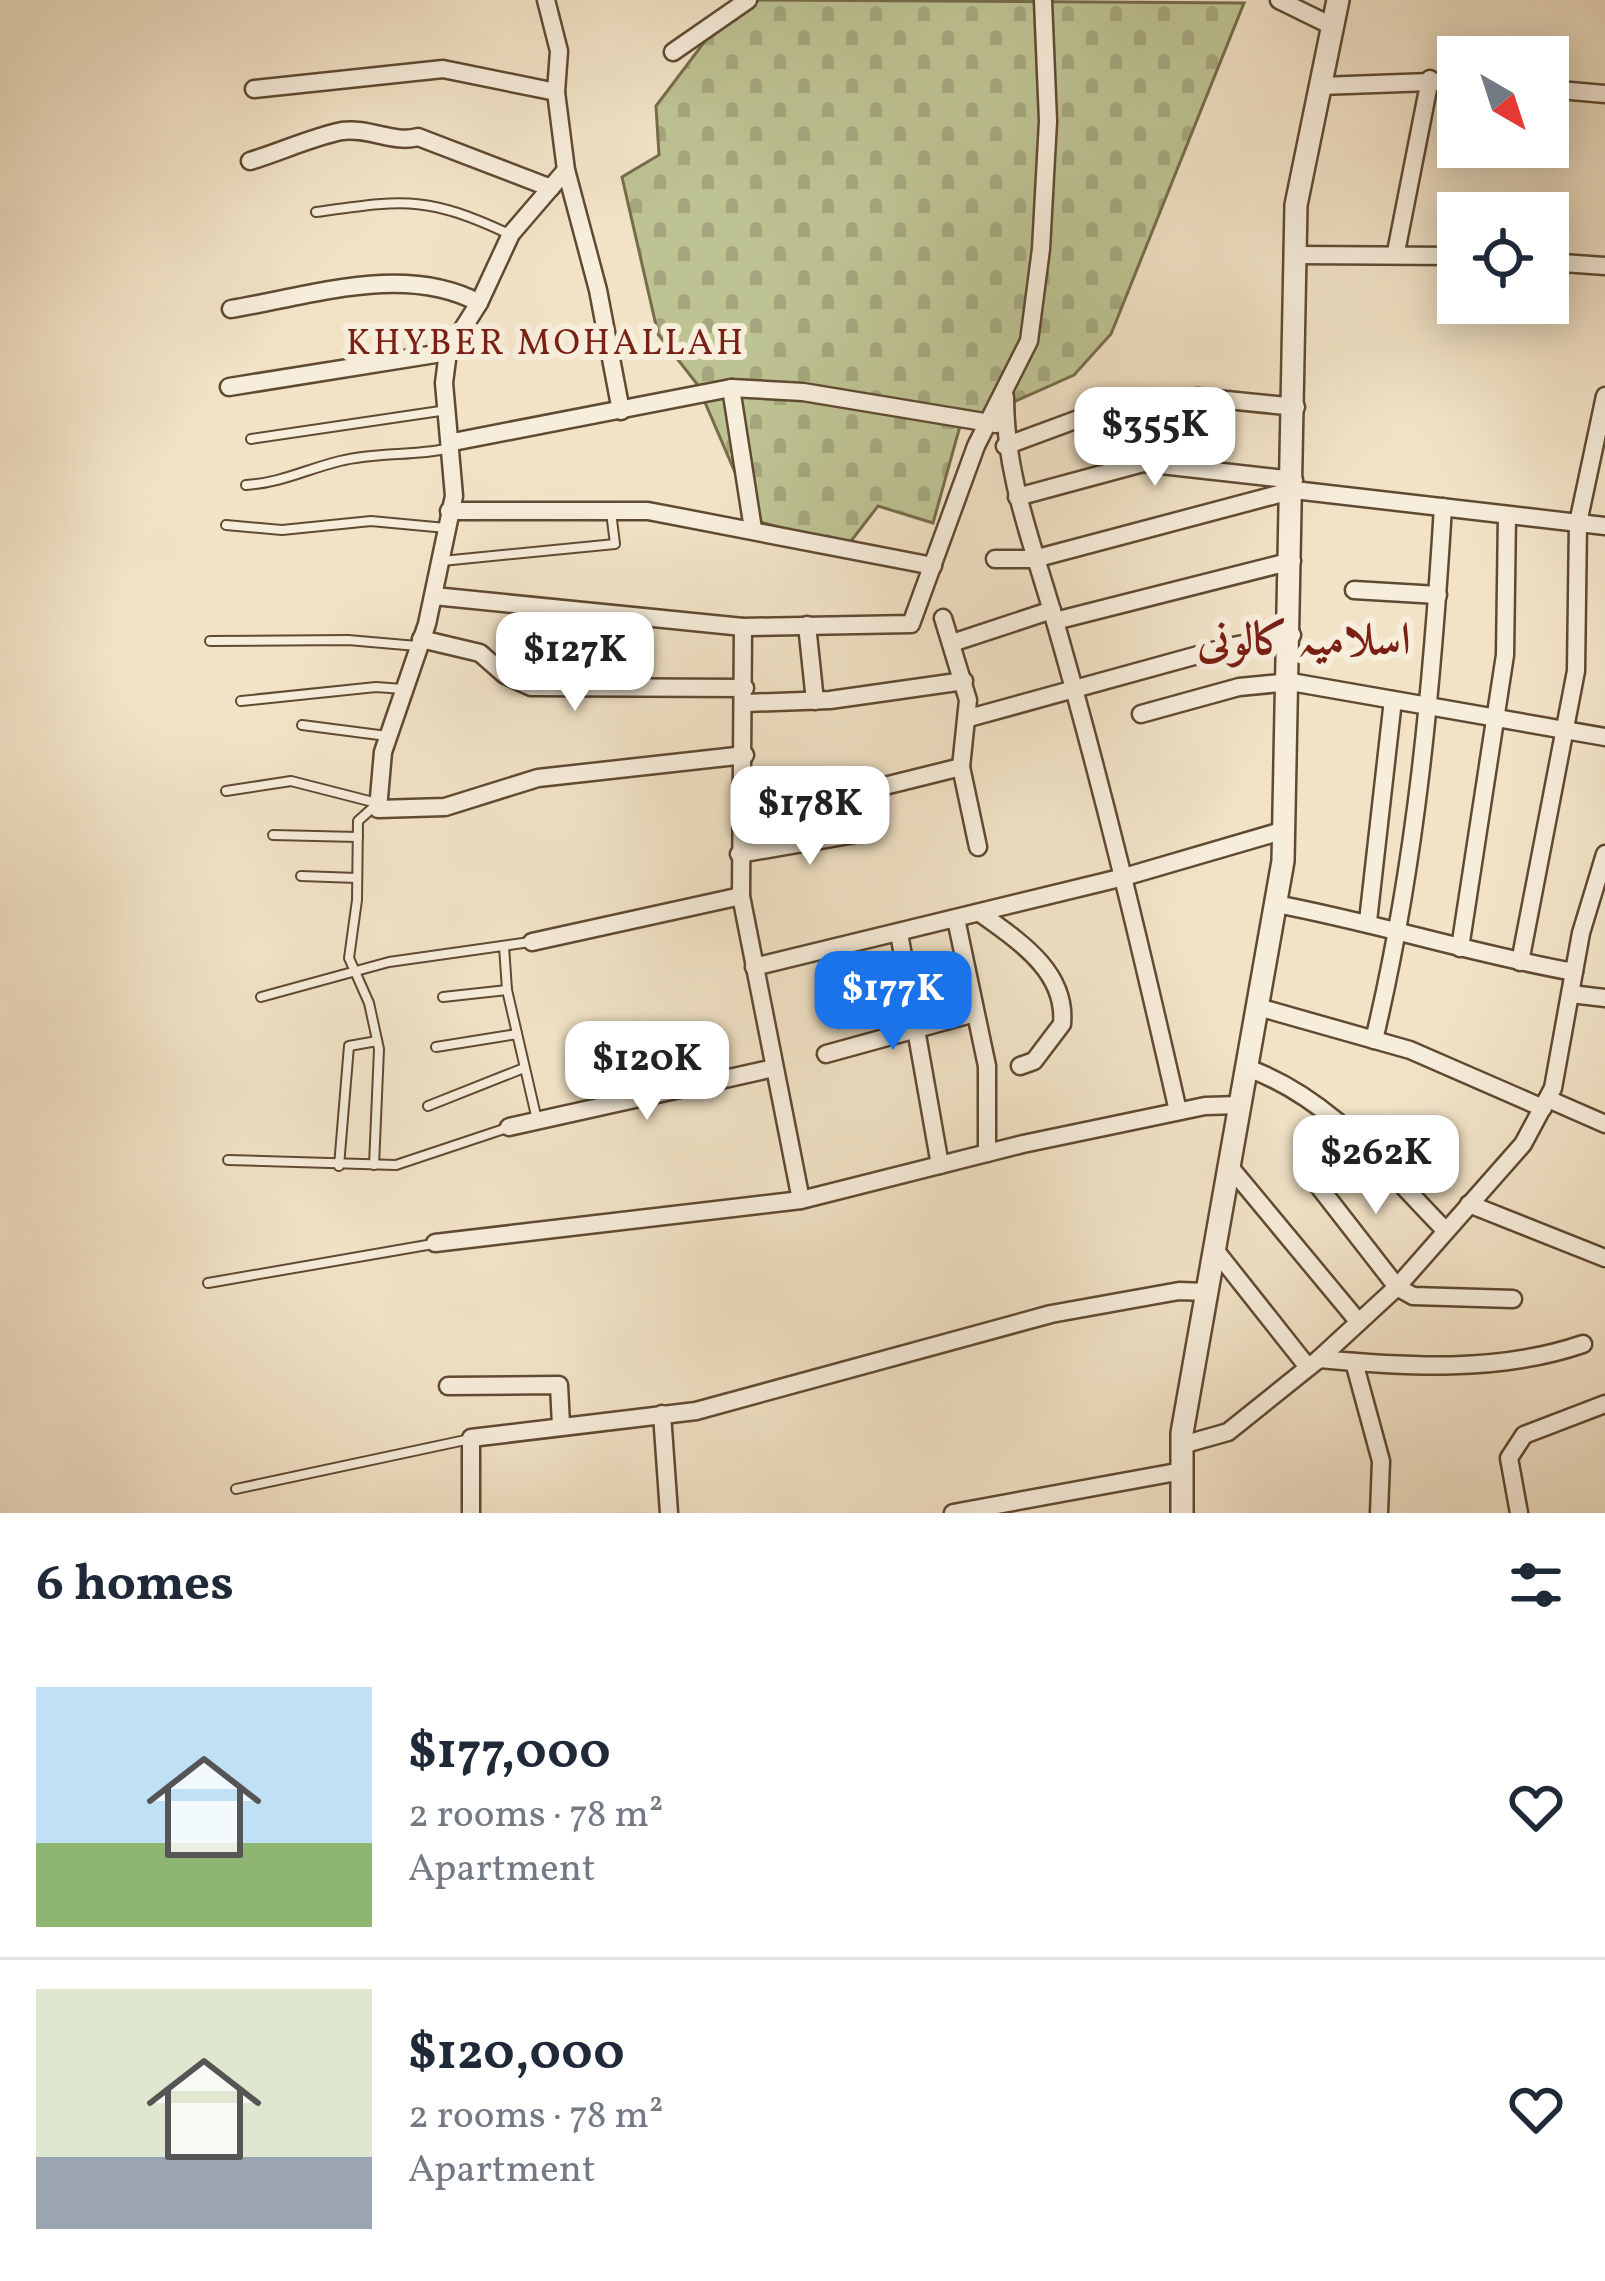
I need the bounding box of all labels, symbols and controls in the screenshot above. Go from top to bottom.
north arrow [1437,36,1569,168]
map controls [1437,36,1569,324]
button: locate [1437,192,1569,324]
district label: KHYBER MOHALLAH [346,320,746,370]
pin: $355K [1071,387,1239,489]
text: $355K [1101,399,1209,453]
district label: اسلامیہ کالونی [1196,611,1411,674]
pin: $127K [491,612,659,714]
text: $127K [523,624,627,678]
pin: $178K [726,766,894,868]
text: $178K [757,778,863,832]
pin: $177K [809,951,977,1053]
text: $177K [842,963,944,1017]
pin: $120K [563,1021,731,1123]
text: $120K [592,1033,702,1087]
pin: $262K [1292,1115,1460,1217]
text: $262K [1320,1127,1432,1181]
text: 6 homes [36,1550,234,1621]
icon: filters [1503,1552,1569,1618]
text: $177,000 [408,1718,611,1789]
icon: home [132,1735,276,1879]
icon: heart [1503,1774,1569,1840]
text: 2 rooms · 78 m² [408,1789,663,1843]
text: Apartment [408,1843,596,1897]
text: $120,000 [408,2019,625,2090]
icon: home [132,2037,276,2181]
icon: heart [1503,2076,1569,2142]
text: 2 rooms · 78 m² [408,2090,663,2144]
text: Apartment [408,2144,596,2198]

